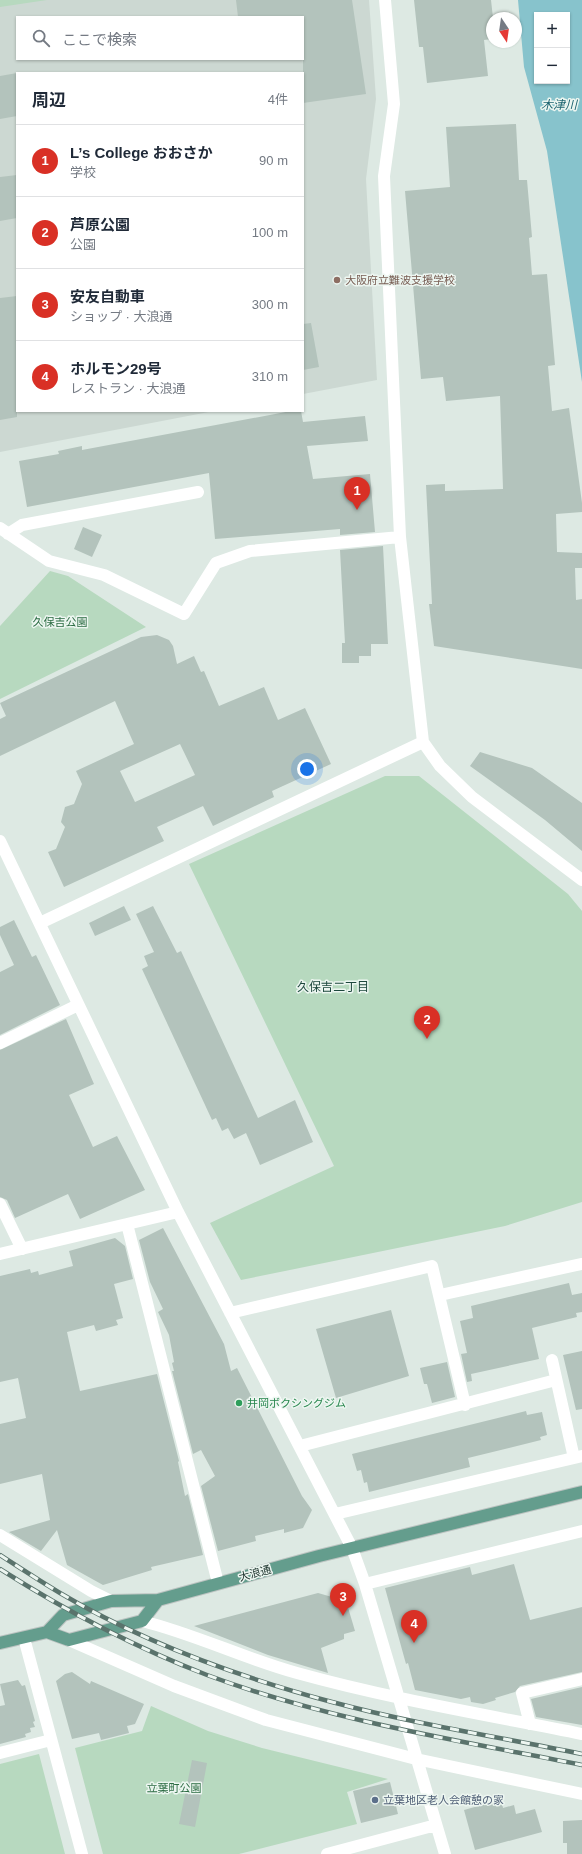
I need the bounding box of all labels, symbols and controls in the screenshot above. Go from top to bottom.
north arrow [486,12,522,48]
map controls [534,12,570,84]
button: + [534,12,570,48]
search box [16,16,304,60]
icon: search [30,27,52,49]
text: ここで検索 [62,31,137,48]
button: − [534,48,570,84]
text: 周辺 [32,91,66,110]
text: 4件 [268,92,288,107]
water label: 木津川 [541,98,579,112]
text: L’s College おおさか [70,144,213,161]
text: 1 [41,153,49,168]
text: 90 m [259,153,288,168]
text: 学校 [70,165,96,180]
text: 芦原公園 [70,216,130,233]
text: 2 [41,225,49,240]
text: 100 m [252,225,288,240]
text: 公園 [70,237,96,252]
place label: 大阪府立難波支援学校 [345,274,455,286]
marker: 大阪府立難波支援学校 [332,275,342,285]
text: 安友自動車 [70,288,145,305]
text: 3 [41,297,49,312]
text: 300 m [252,297,288,312]
text: ショップ · 大浪通 [70,309,173,324]
text: ホルモン29号 [70,360,162,377]
text: 4 [41,369,49,384]
text: 310 m [252,369,288,384]
text: レストラン · 大浪通 [70,381,186,396]
pin: 1 [344,477,370,510]
park label: 久保吉公園 [33,616,88,628]
your location [297,759,317,779]
district label: 久保吉二丁目 [297,980,369,994]
pin: 2 [414,1006,440,1039]
place label: 井岡ボクシングジム [247,1397,346,1409]
marker: 井岡ボクシングジム [234,1398,244,1408]
street label: 大浪通 [238,1563,272,1583]
pin: 3 [330,1583,356,1616]
pin: 4 [401,1610,427,1643]
park label: 立葉町公園 [147,1782,202,1794]
place label: 立葉地区老人会館憩の家 [383,1794,504,1806]
marker: 立葉地区老人会館憩の家 [370,1795,380,1805]

